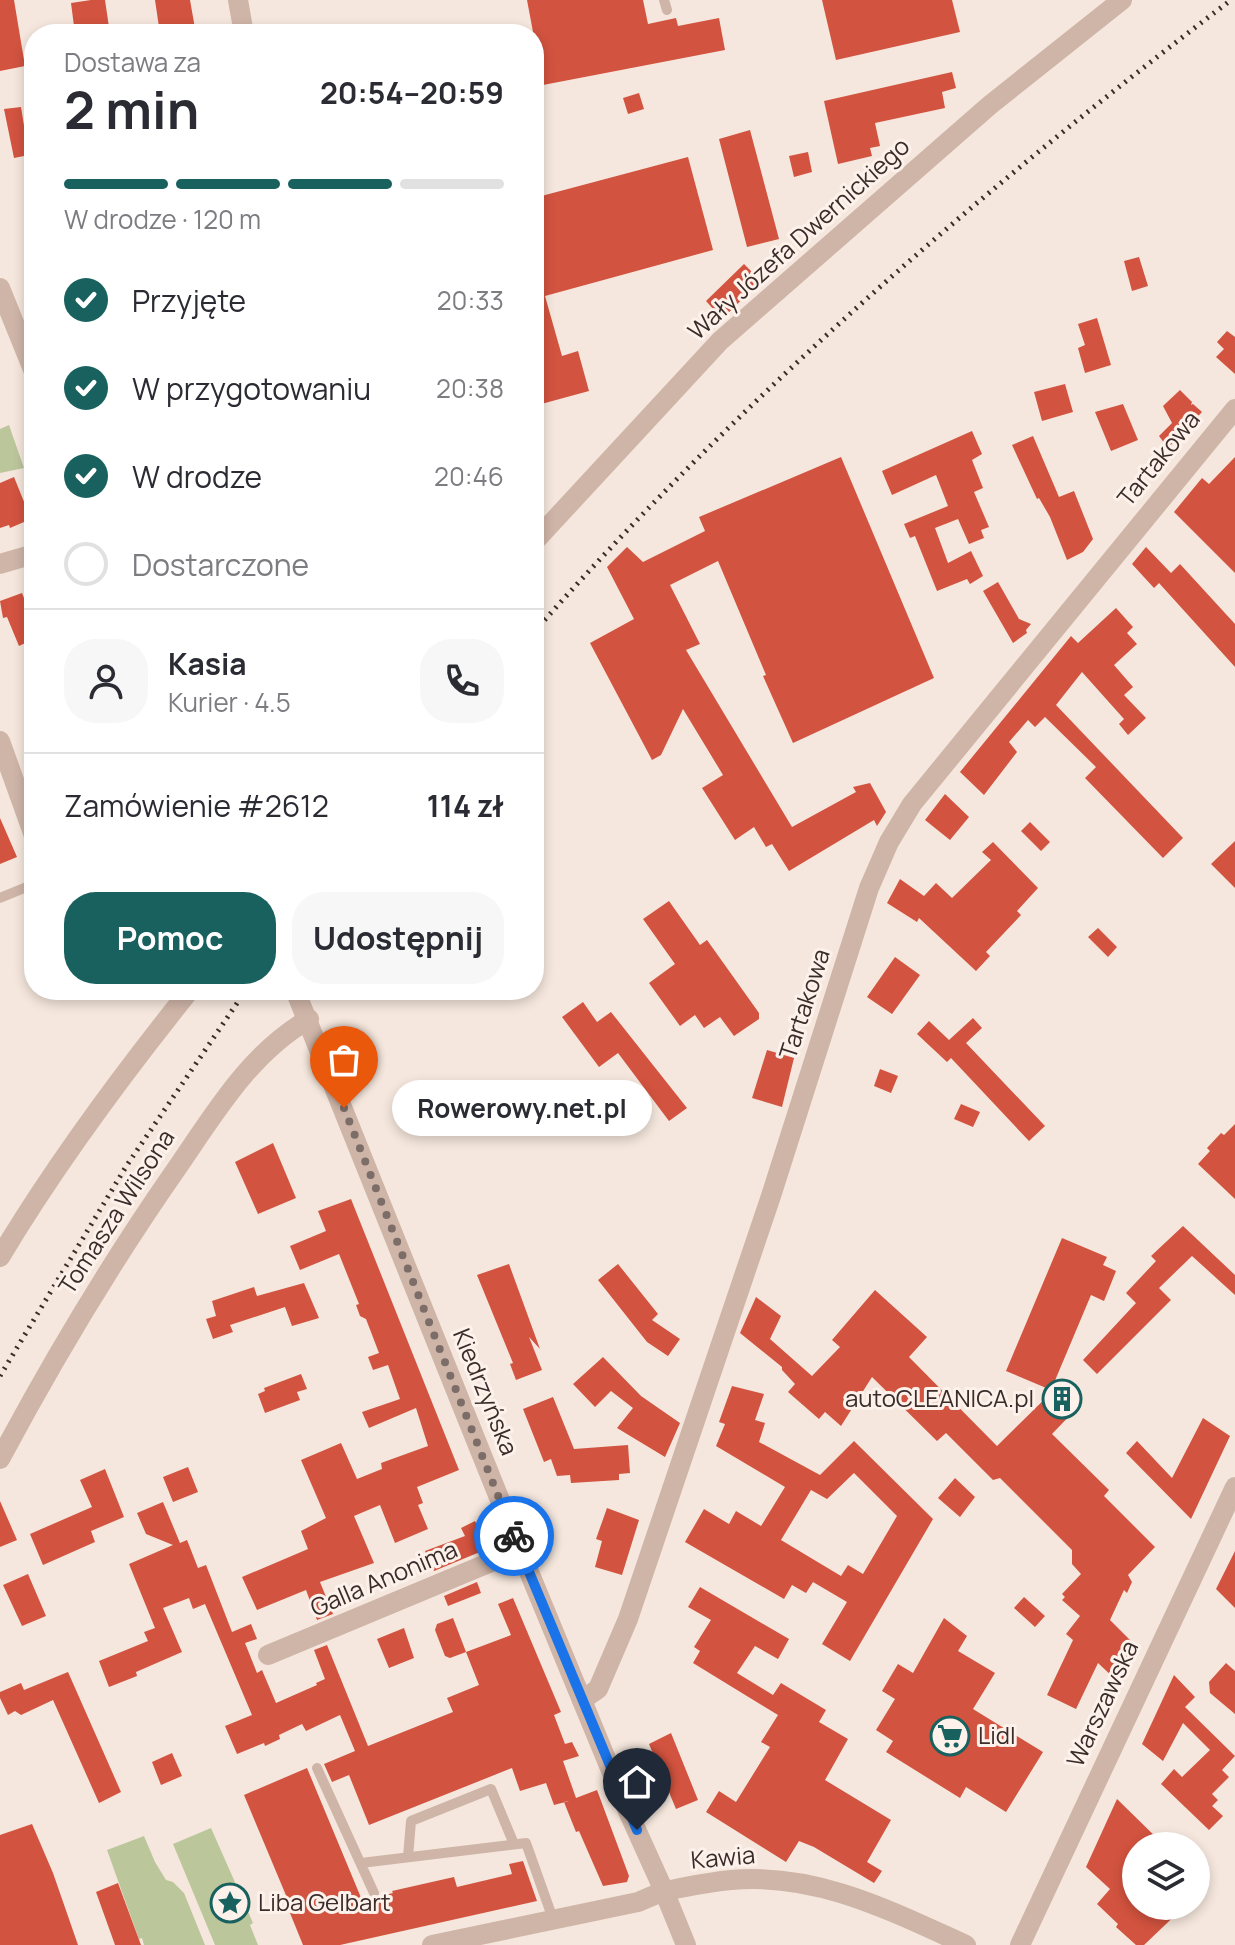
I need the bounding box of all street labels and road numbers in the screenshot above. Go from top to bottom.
street label: Wały Józefa Dwernickiego [680,129,916,346]
street label: Tartakowa [1109,403,1207,513]
street label: Tartakowa [770,944,837,1063]
street label: Tomasza Wilsona [50,1122,181,1300]
street label: Kiedrzyńska [446,1323,527,1460]
street label: Galla Anonima [305,1532,462,1623]
street label: Warszawska [1058,1635,1145,1772]
street label: Kawia [689,1837,756,1876]

